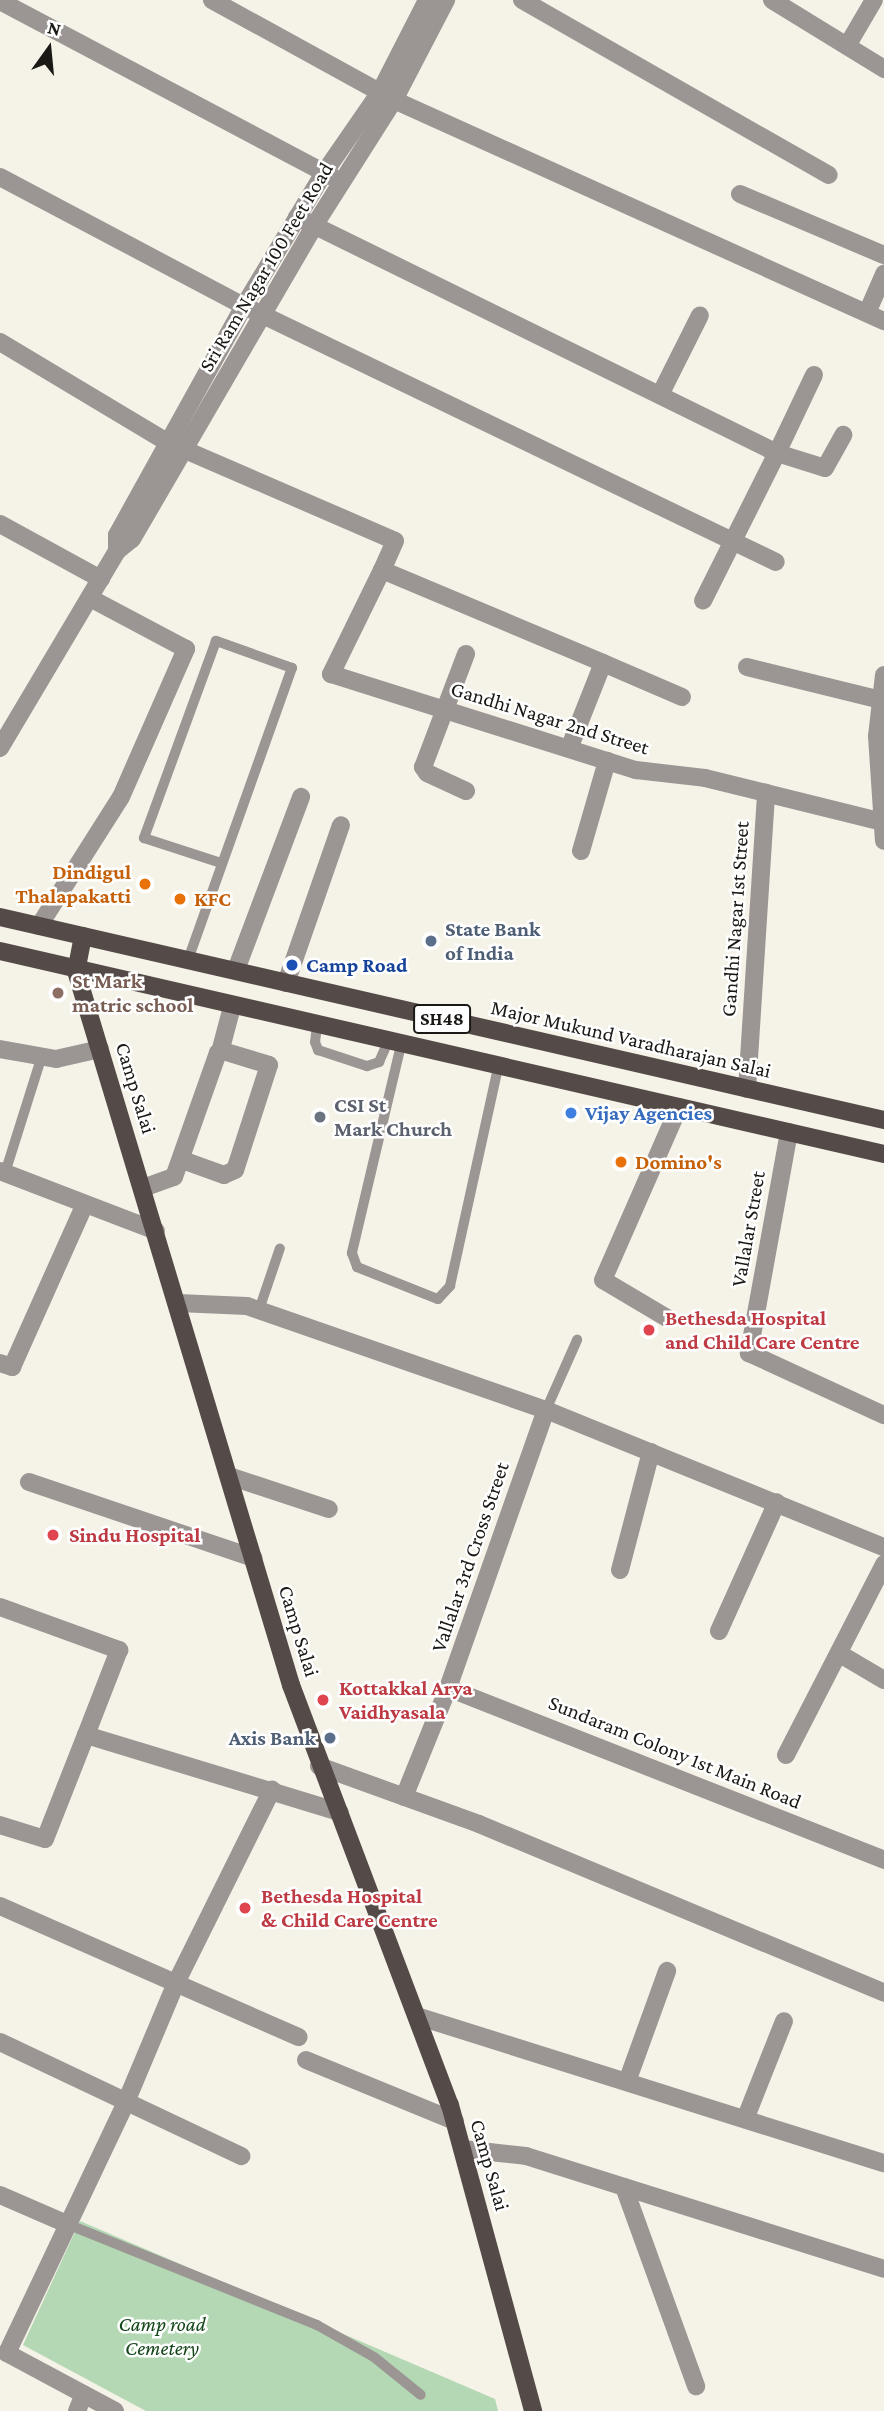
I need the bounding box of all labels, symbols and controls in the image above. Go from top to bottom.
north arrow [14,14,84,84]
text: N [46,16,64,40]
street label: Sri Ram Nagar 100 Feet Road [193,158,339,376]
street label: Gandhi Nagar 2nd Street [448,676,652,760]
street label: Gandhi Nagar 1st Street [716,820,754,1018]
place label: Dindigul Thalapakatti [15,859,131,909]
marker: Dindigul Thalapakatti [137,876,153,892]
place label: KFC [194,886,231,912]
marker: KFC [172,891,188,907]
place label: State Bank of India [445,916,540,966]
marker: State Bank of India [423,933,439,949]
place label: Camp Road [306,952,407,978]
marker: Camp Road [284,957,300,973]
place label: St Mark matric school [72,968,193,1018]
marker: St Mark matric school [50,985,66,1001]
street label: Major Mukund Varadharajan Salai [489,994,773,1084]
road number: SH48 [412,1004,472,1035]
street label: Camp Salai [110,1039,162,1137]
place label: CSI St Mark Church [334,1092,452,1142]
place label: Vijay Agencies [585,1100,712,1126]
marker: Vijay Agencies [563,1105,579,1121]
marker: CSI St Mark Church [312,1109,328,1125]
place label: Domino's [635,1149,722,1175]
marker: Domino's [613,1154,629,1170]
street label: Vallalar Street [725,1169,771,1289]
place label: Bethesda Hospital and Child Care Centre [665,1305,860,1355]
marker: Bethesda Hospital and Child Care Centre [639,1320,659,1340]
street label: Vallalar 3rd Cross Street [426,1459,514,1655]
place label: Sindu Hospital [69,1522,200,1548]
marker: Sindu Hospital [43,1525,63,1545]
street label: Camp Salai [273,1582,325,1680]
place label: Kottakkal Arya Vaidhyasala [339,1675,473,1725]
marker: Kottakkal Arya Vaidhyasala [313,1690,333,1710]
street label: Sundaram Colony 1st Main Road [545,1690,805,1814]
place label: Axis Bank [229,1725,316,1751]
marker: Axis Bank [322,1730,338,1746]
place label: Bethesda Hospital & Child Care Centre [261,1883,438,1933]
marker: Bethesda Hospital & Child Care Centre [235,1898,255,1918]
street label: Camp Salai [465,2116,515,2214]
park label: Camp road Cemetery [118,2311,206,2361]

